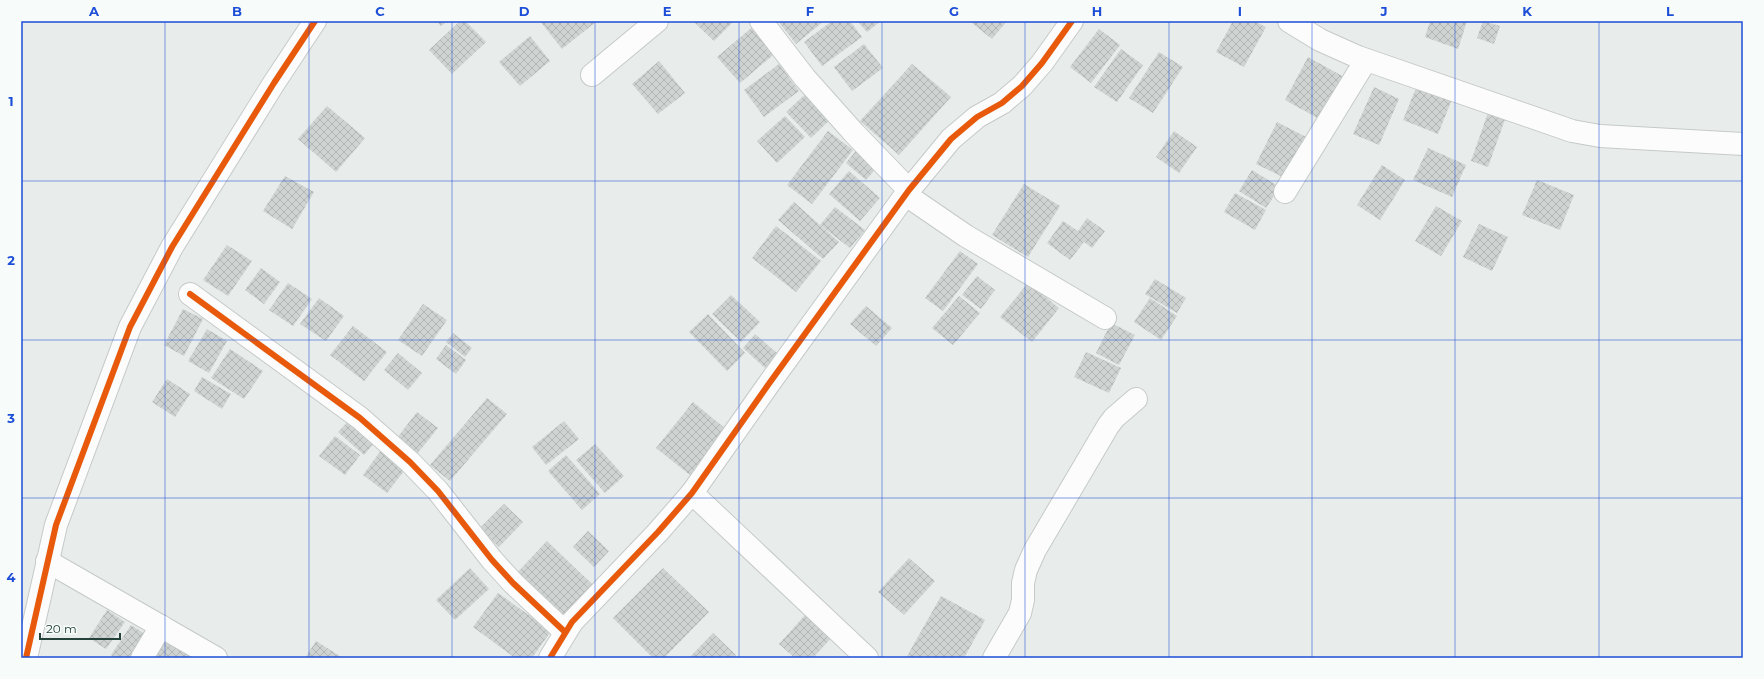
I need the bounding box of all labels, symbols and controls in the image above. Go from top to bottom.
text: A [88,3,100,19]
text: B [232,3,242,19]
text: C [375,3,385,19]
text: D [519,3,530,19]
text: E [663,3,672,19]
text: F [806,3,814,19]
text: G [949,3,959,19]
text: H [1092,3,1102,19]
text: I [1238,3,1242,19]
text: J [1379,3,1388,19]
text: K [1522,3,1532,19]
text: L [1666,3,1674,19]
text: 1 [8,93,14,109]
text: 2 [7,252,15,268]
text: 3 [6,410,15,426]
text: 4 [7,569,16,585]
scale bar [40,615,120,641]
text: 20 m [46,621,77,636]

